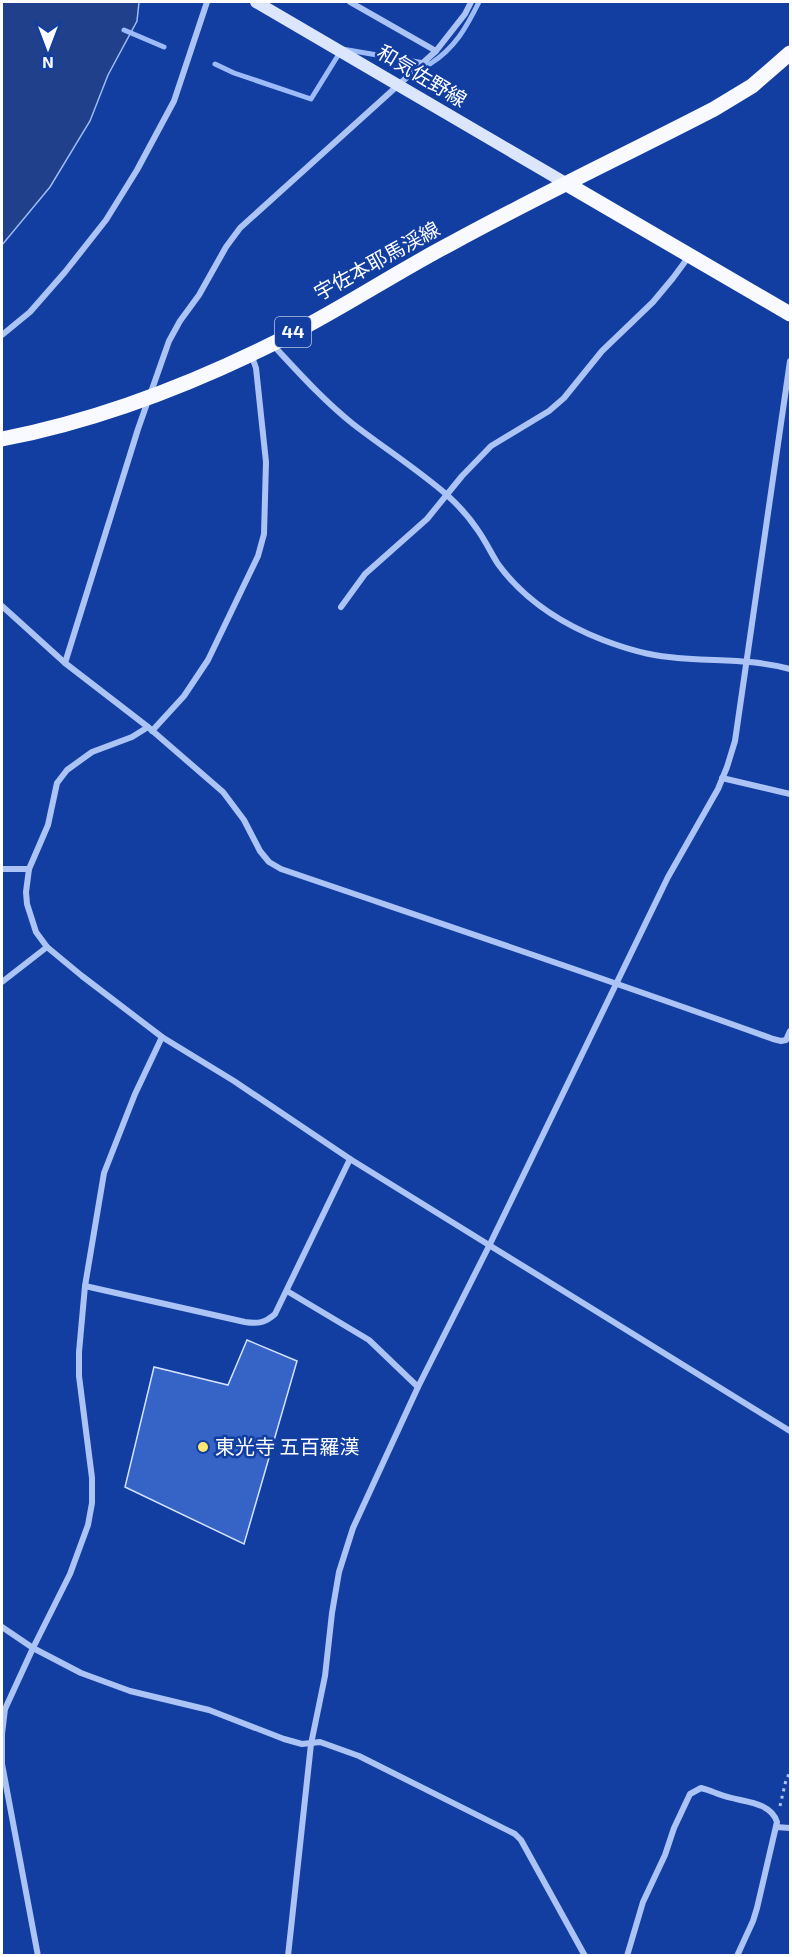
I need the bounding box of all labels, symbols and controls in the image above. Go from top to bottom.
north arrow [18,18,78,78]
street label: 和気佐野線 [373,39,472,111]
text: N [42,54,54,73]
street label: 宇佐本耶馬渓線 [309,216,444,305]
road number: 44 [275,317,311,347]
place label: 東光寺 五百羅漢 [215,1434,359,1458]
marker: 東光寺 五百羅漢 [196,1440,210,1454]

